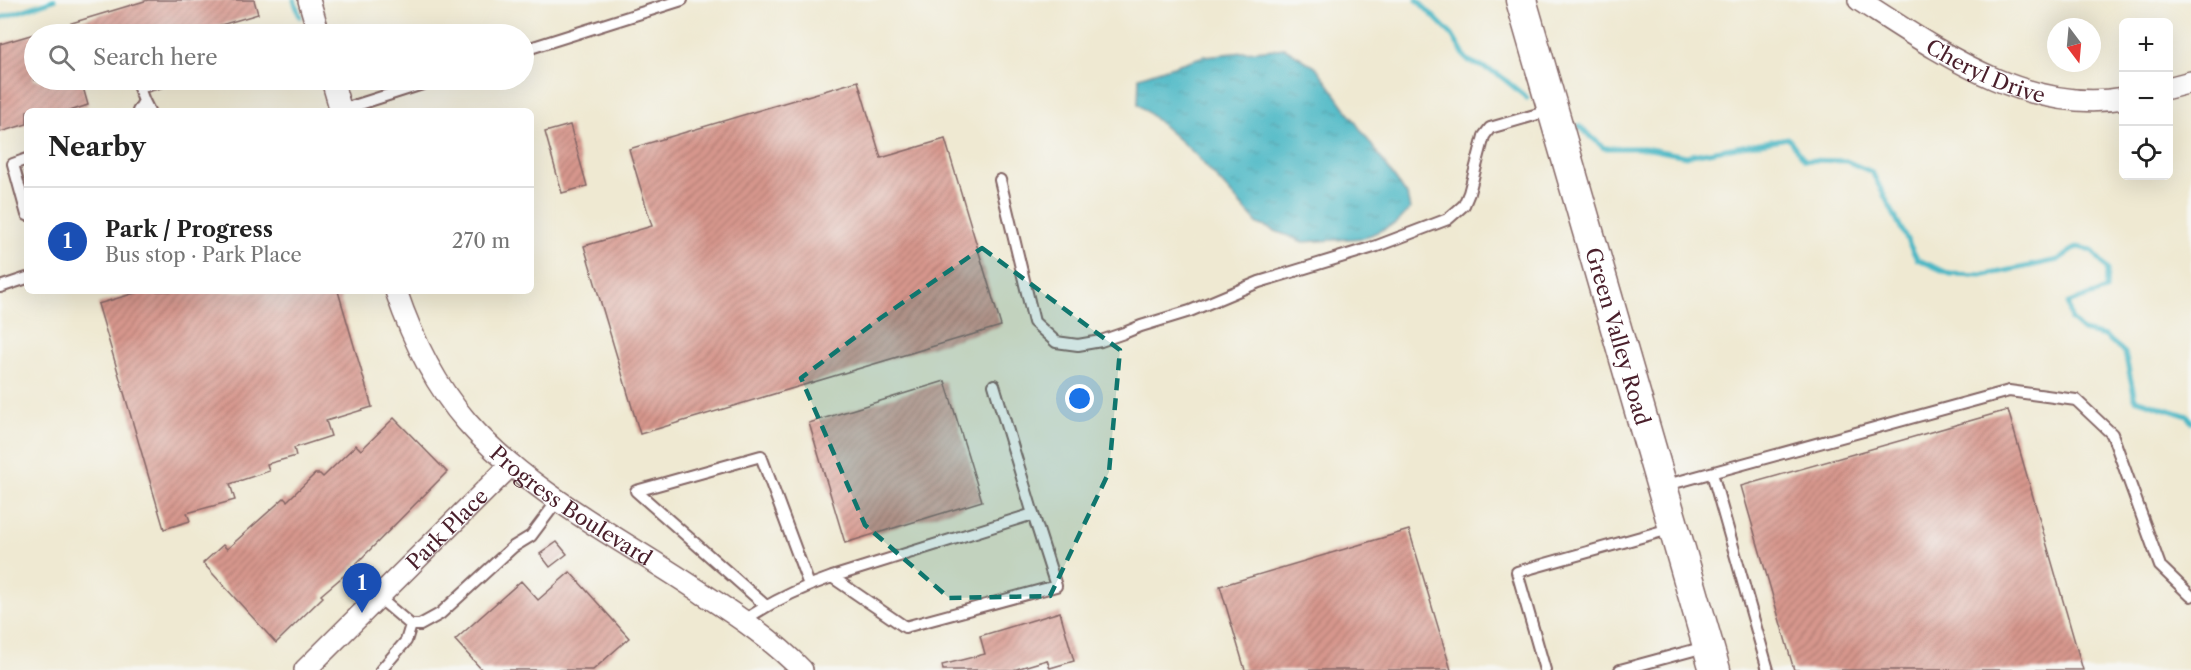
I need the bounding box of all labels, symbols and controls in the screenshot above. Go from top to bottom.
north arrow [2047,18,2101,72]
map controls [2119,18,2173,180]
button: + [2119,18,2173,72]
search box [24,24,534,90]
street label: Cheryl Drive [1922,33,2048,108]
icon: search [45,41,78,74]
text: Search here [93,44,218,71]
button: − [2119,72,2173,126]
button: locate [2119,126,2173,180]
text: Nearby [48,131,146,163]
text: Park / Progress [105,216,273,243]
text: 1 [63,229,72,253]
text: 270 m [452,229,510,253]
text: Bus stop · Park Place [105,243,302,267]
street label: Green Valley Road [1581,244,1656,428]
your location [1065,384,1094,413]
street label: Progress Boulevard [485,440,657,570]
street label: Park Place [401,483,493,575]
pin: 1 [342,564,382,613]

